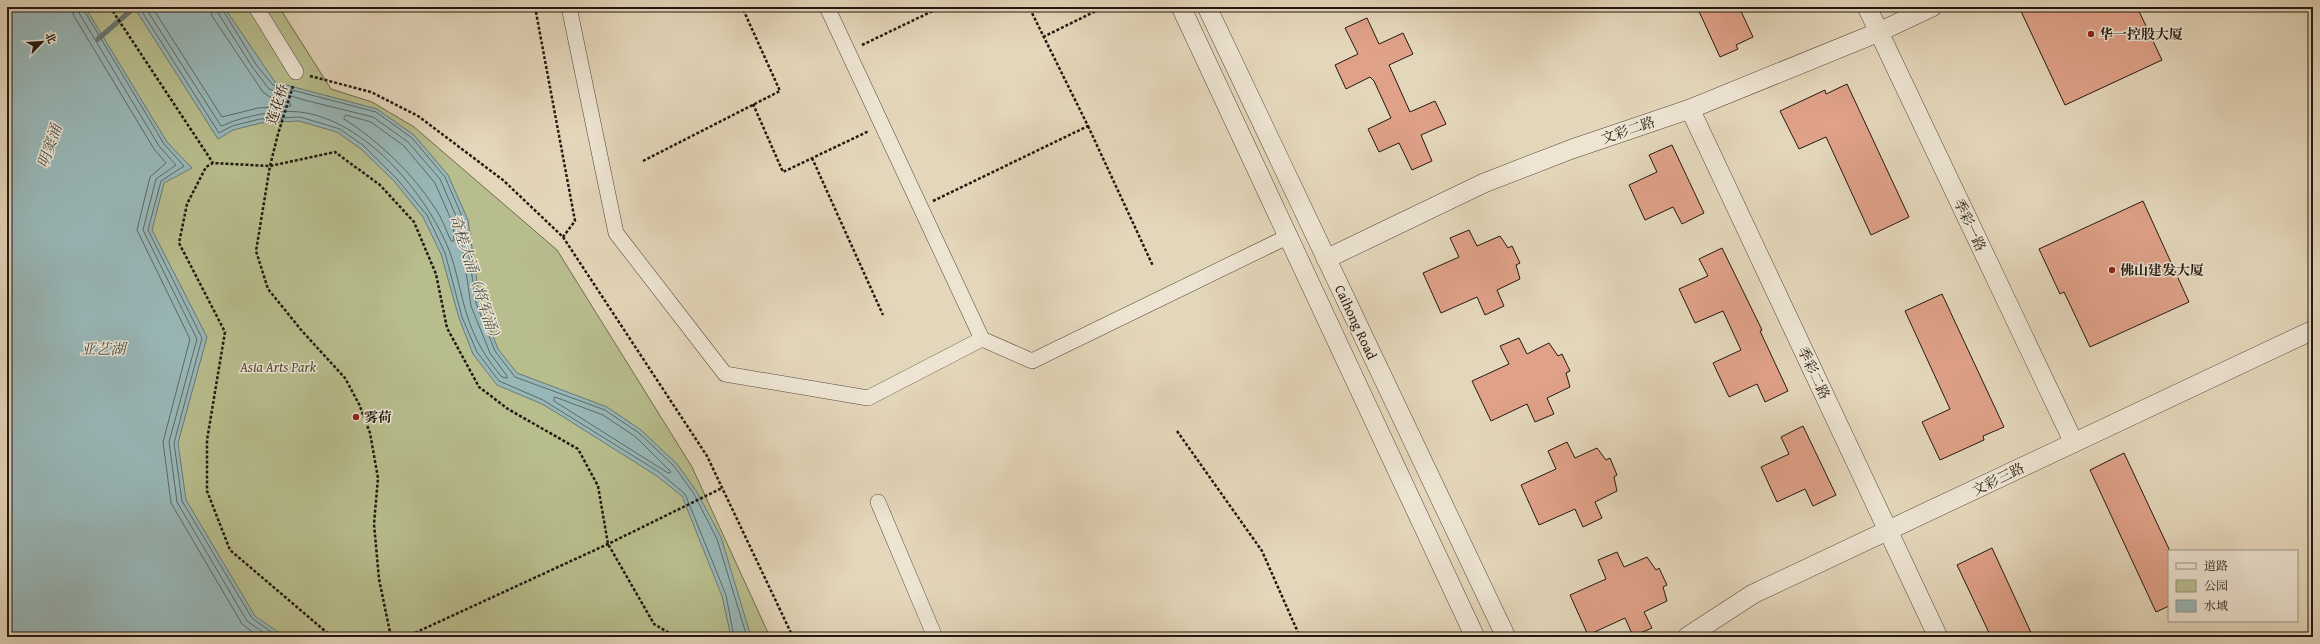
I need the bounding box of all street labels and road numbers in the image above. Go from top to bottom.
street label: 莲花桥 [261,81,293,127]
street label: 文彩二路 [1598,111,1658,149]
street label: 季彩一路 [1949,195,1991,255]
street label: Caihong Road [1330,281,1382,363]
street label: 季彩二路 [1793,343,1835,403]
street label: 文彩三路 [1968,458,2028,500]

